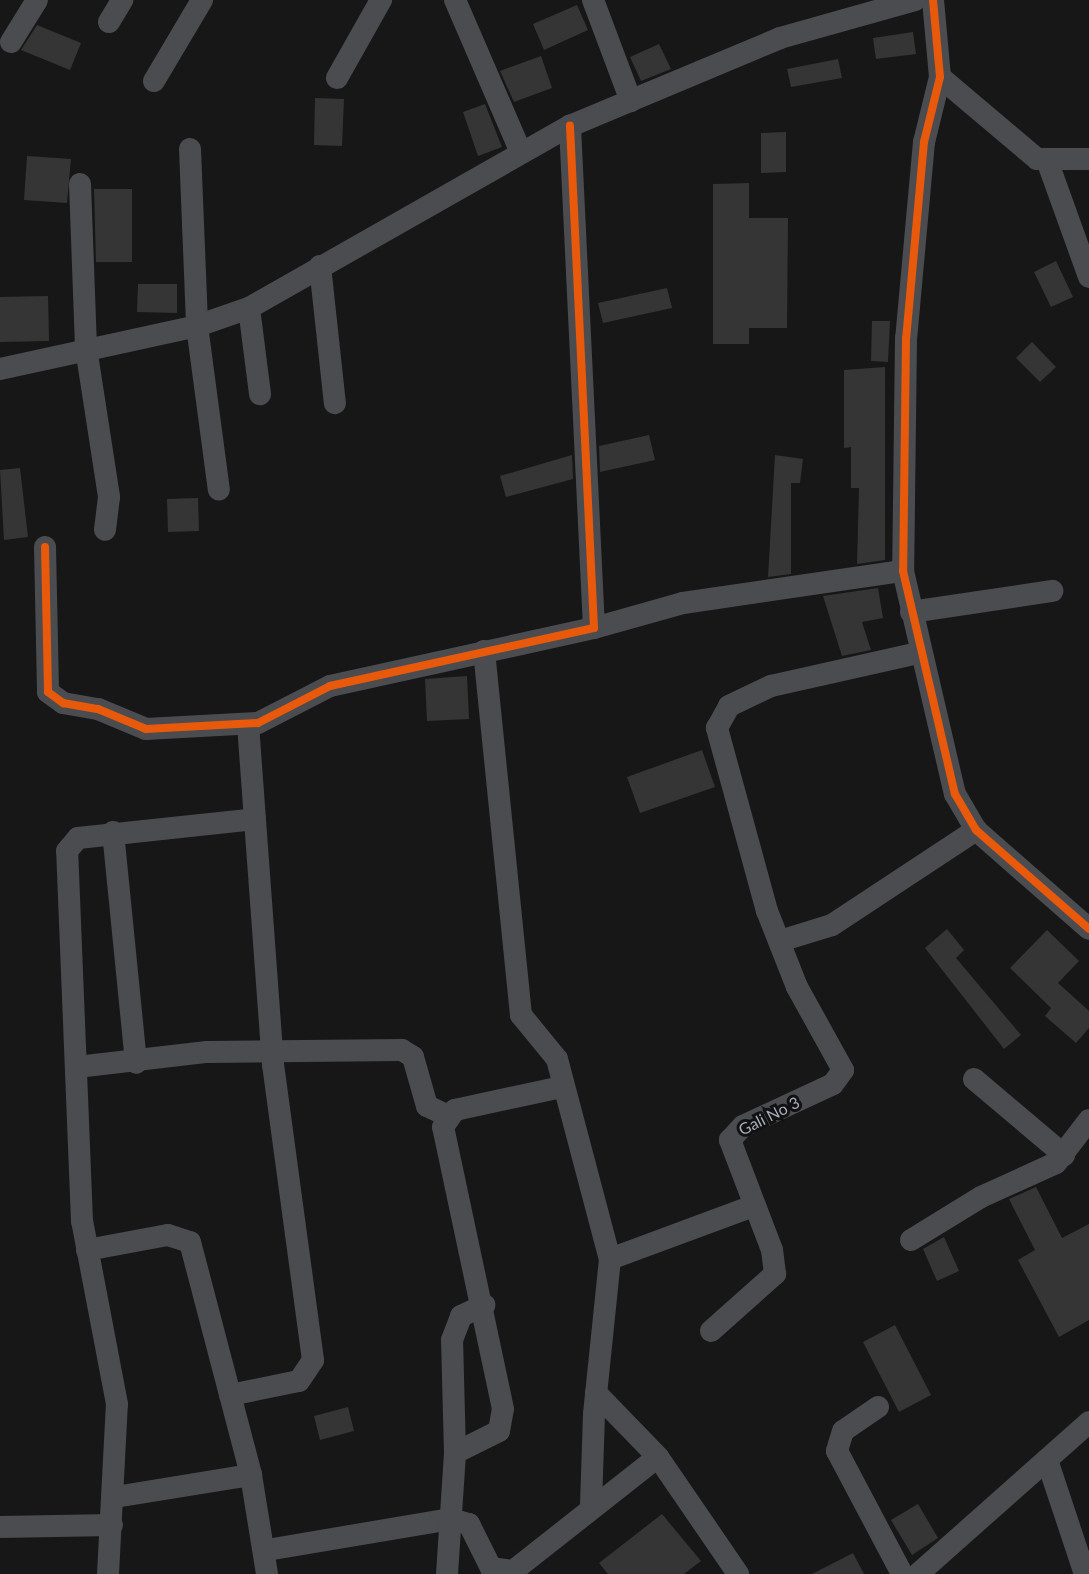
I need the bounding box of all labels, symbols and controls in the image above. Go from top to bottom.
street label: Gali No 3 [735,1093,803,1139]

